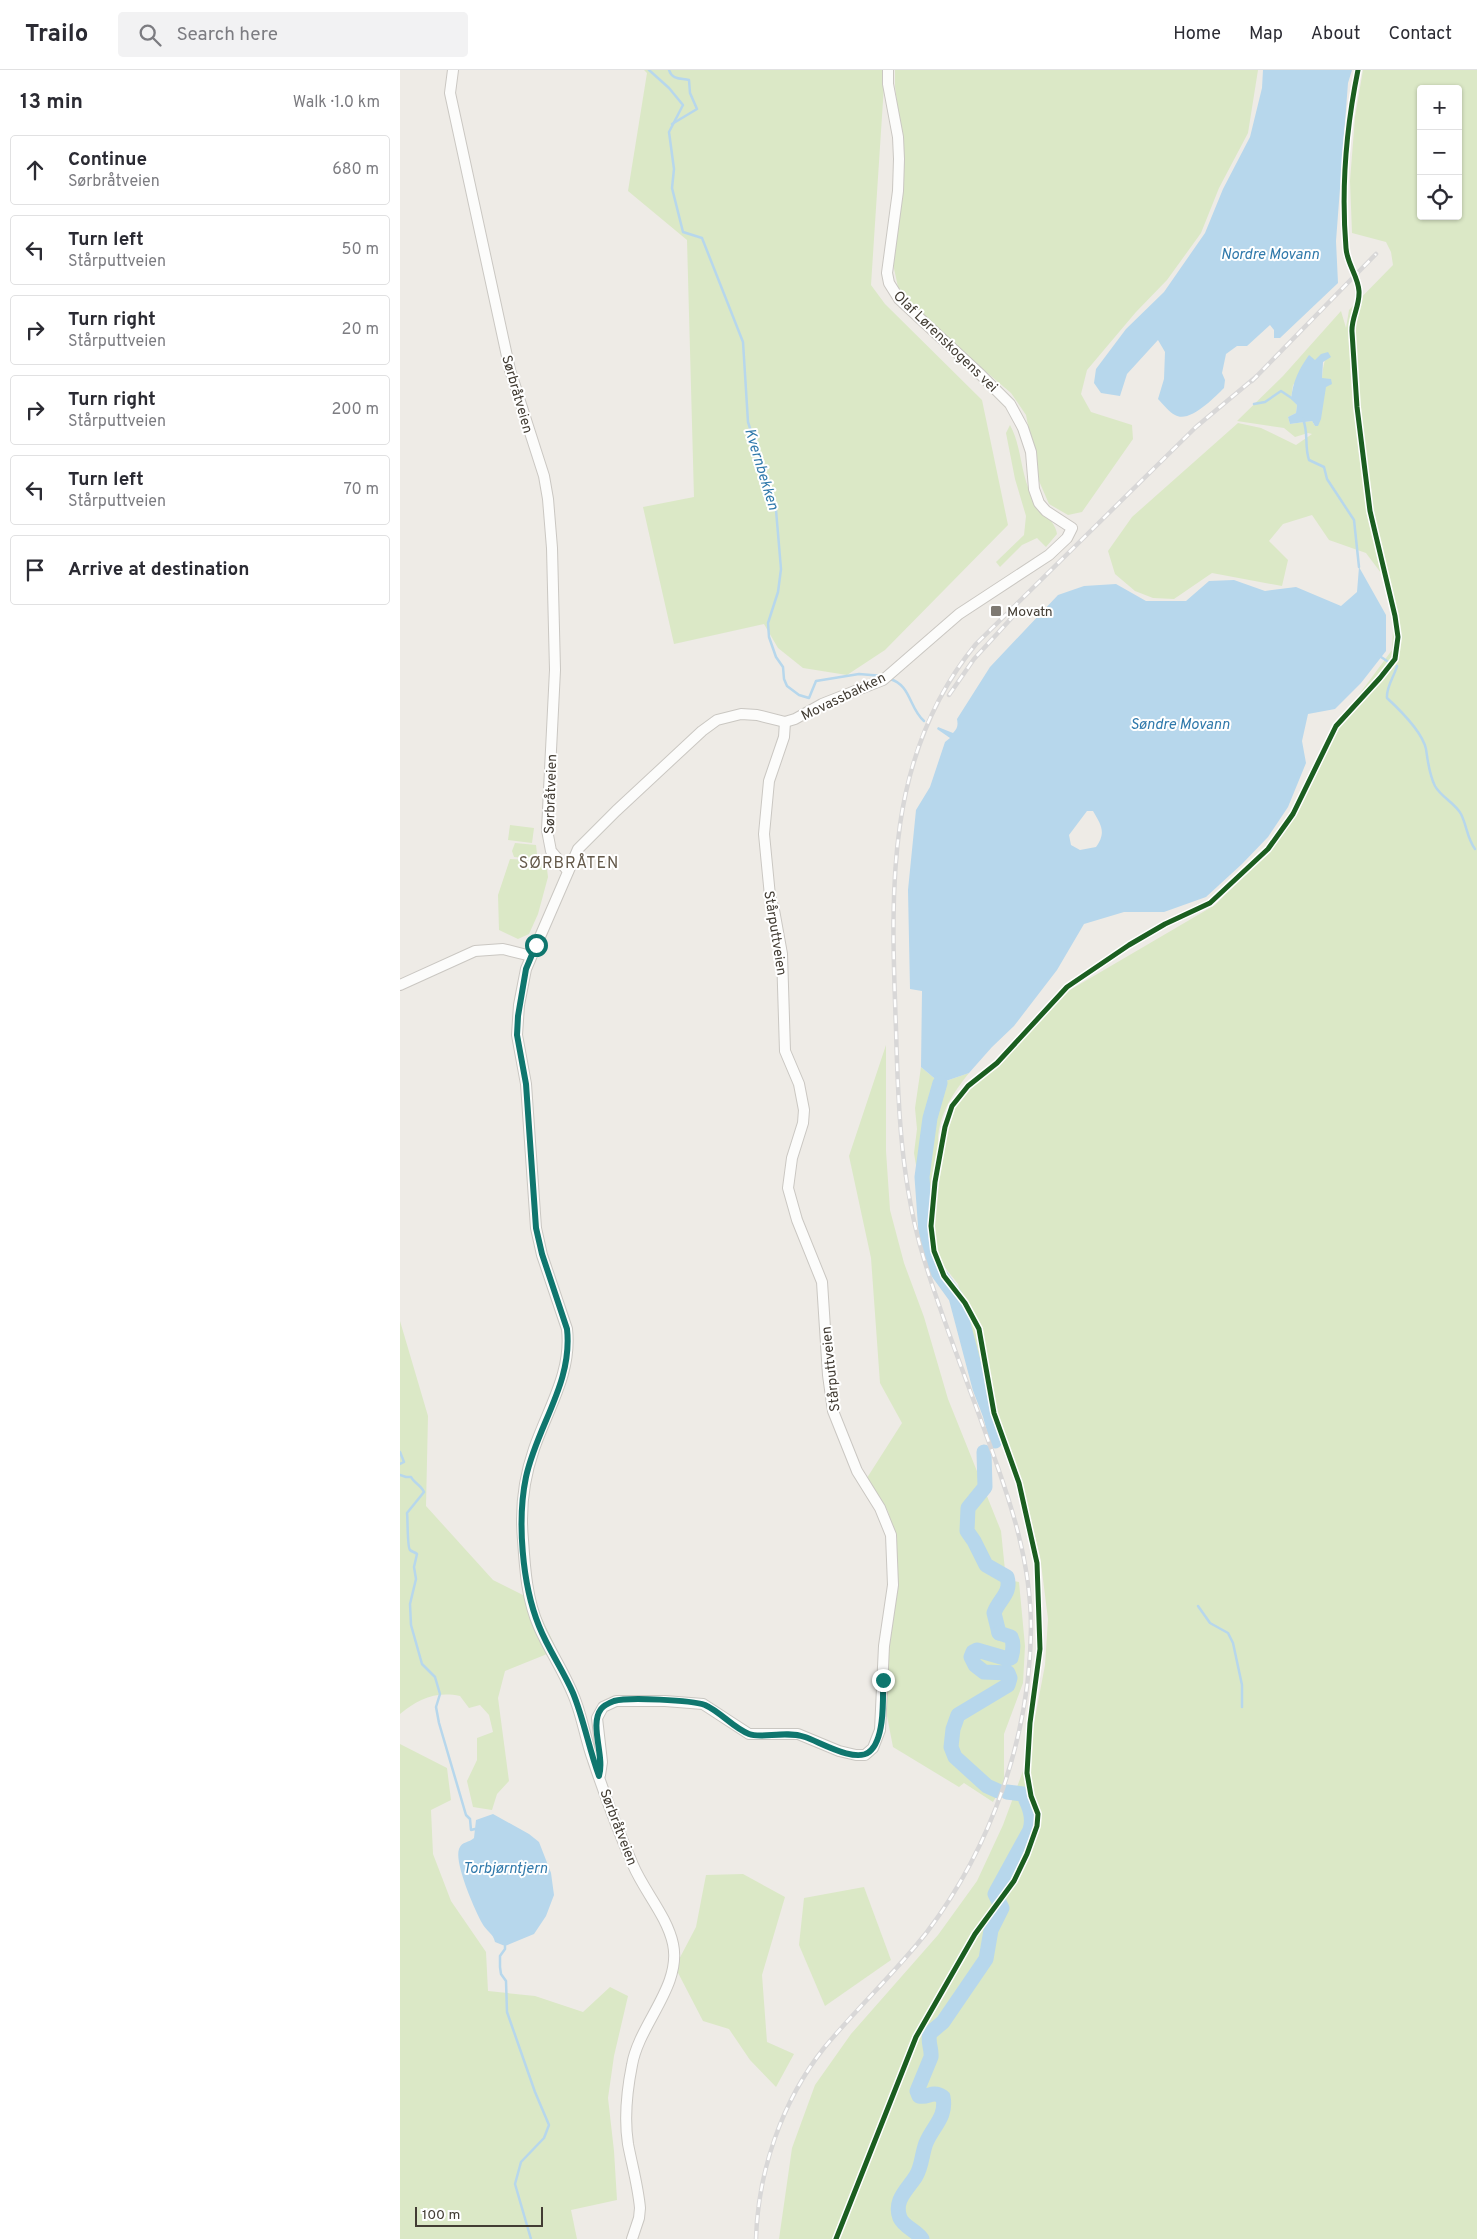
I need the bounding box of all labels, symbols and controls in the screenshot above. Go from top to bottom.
search box [118,12,468,57]
text: Trailo [25,20,88,50]
icon: search [136,21,164,49]
text: Search here [176,23,278,47]
text: Home [1173,23,1221,46]
text: Map [1249,23,1283,46]
text: About [1311,23,1360,46]
text: Contact [1388,23,1452,46]
map controls [1417,85,1462,220]
button: + [1417,85,1462,130]
text: 13 min [20,89,83,116]
text: Walk · 1.0 km [293,93,380,113]
button: − [1417,130,1462,175]
text: Continue [68,148,147,172]
icon: ahead [21,156,49,184]
text: 680 m [332,160,379,180]
text: Sørbråtveien [68,172,160,192]
button: locate [1417,175,1462,220]
text: Turn left [68,228,144,252]
icon: left [21,236,49,264]
text: 50 m [342,240,379,260]
water label: Nordre Movann [1221,246,1319,265]
text: Stårputtveien [68,252,166,272]
street label: Olaf Lørenskogens vei [889,288,1001,396]
text: Turn right [68,308,156,332]
icon: right [21,316,49,344]
text: 20 m [342,320,379,340]
text: Stårputtveien [68,332,166,352]
street label: Sørbråtveien [497,353,536,435]
text: Turn right [68,388,156,412]
icon: right [21,396,49,424]
text: 200 m [331,400,379,420]
text: Stårputtveien [68,412,166,432]
water label: Kvernbekken [739,426,782,513]
text: Turn left [68,468,144,492]
icon: left [21,476,49,504]
text: 70 m [344,480,379,500]
text: Stårputtveien [68,492,166,512]
icon: arrive [21,556,49,584]
text: Arrive at destination [68,558,249,582]
marker: Movatn [989,604,1003,618]
place label: Movatn [1007,604,1053,621]
street label: Movassbakken [799,670,889,725]
water label: Søndre Movann [1130,716,1230,735]
street label: Sørbråtveien [542,754,561,835]
district label: SØRBRÅTEN [519,853,619,874]
street label: Stårputtveien [759,890,790,977]
route start [525,934,548,957]
street label: Stårputtveien [819,1325,844,1412]
route end [872,1669,895,1692]
street label: Sørbråtveien [595,1787,640,1868]
water label: Torbjørntjern [463,1860,547,1879]
scale bar [415,2204,542,2227]
text: 100 m [422,2207,460,2224]

